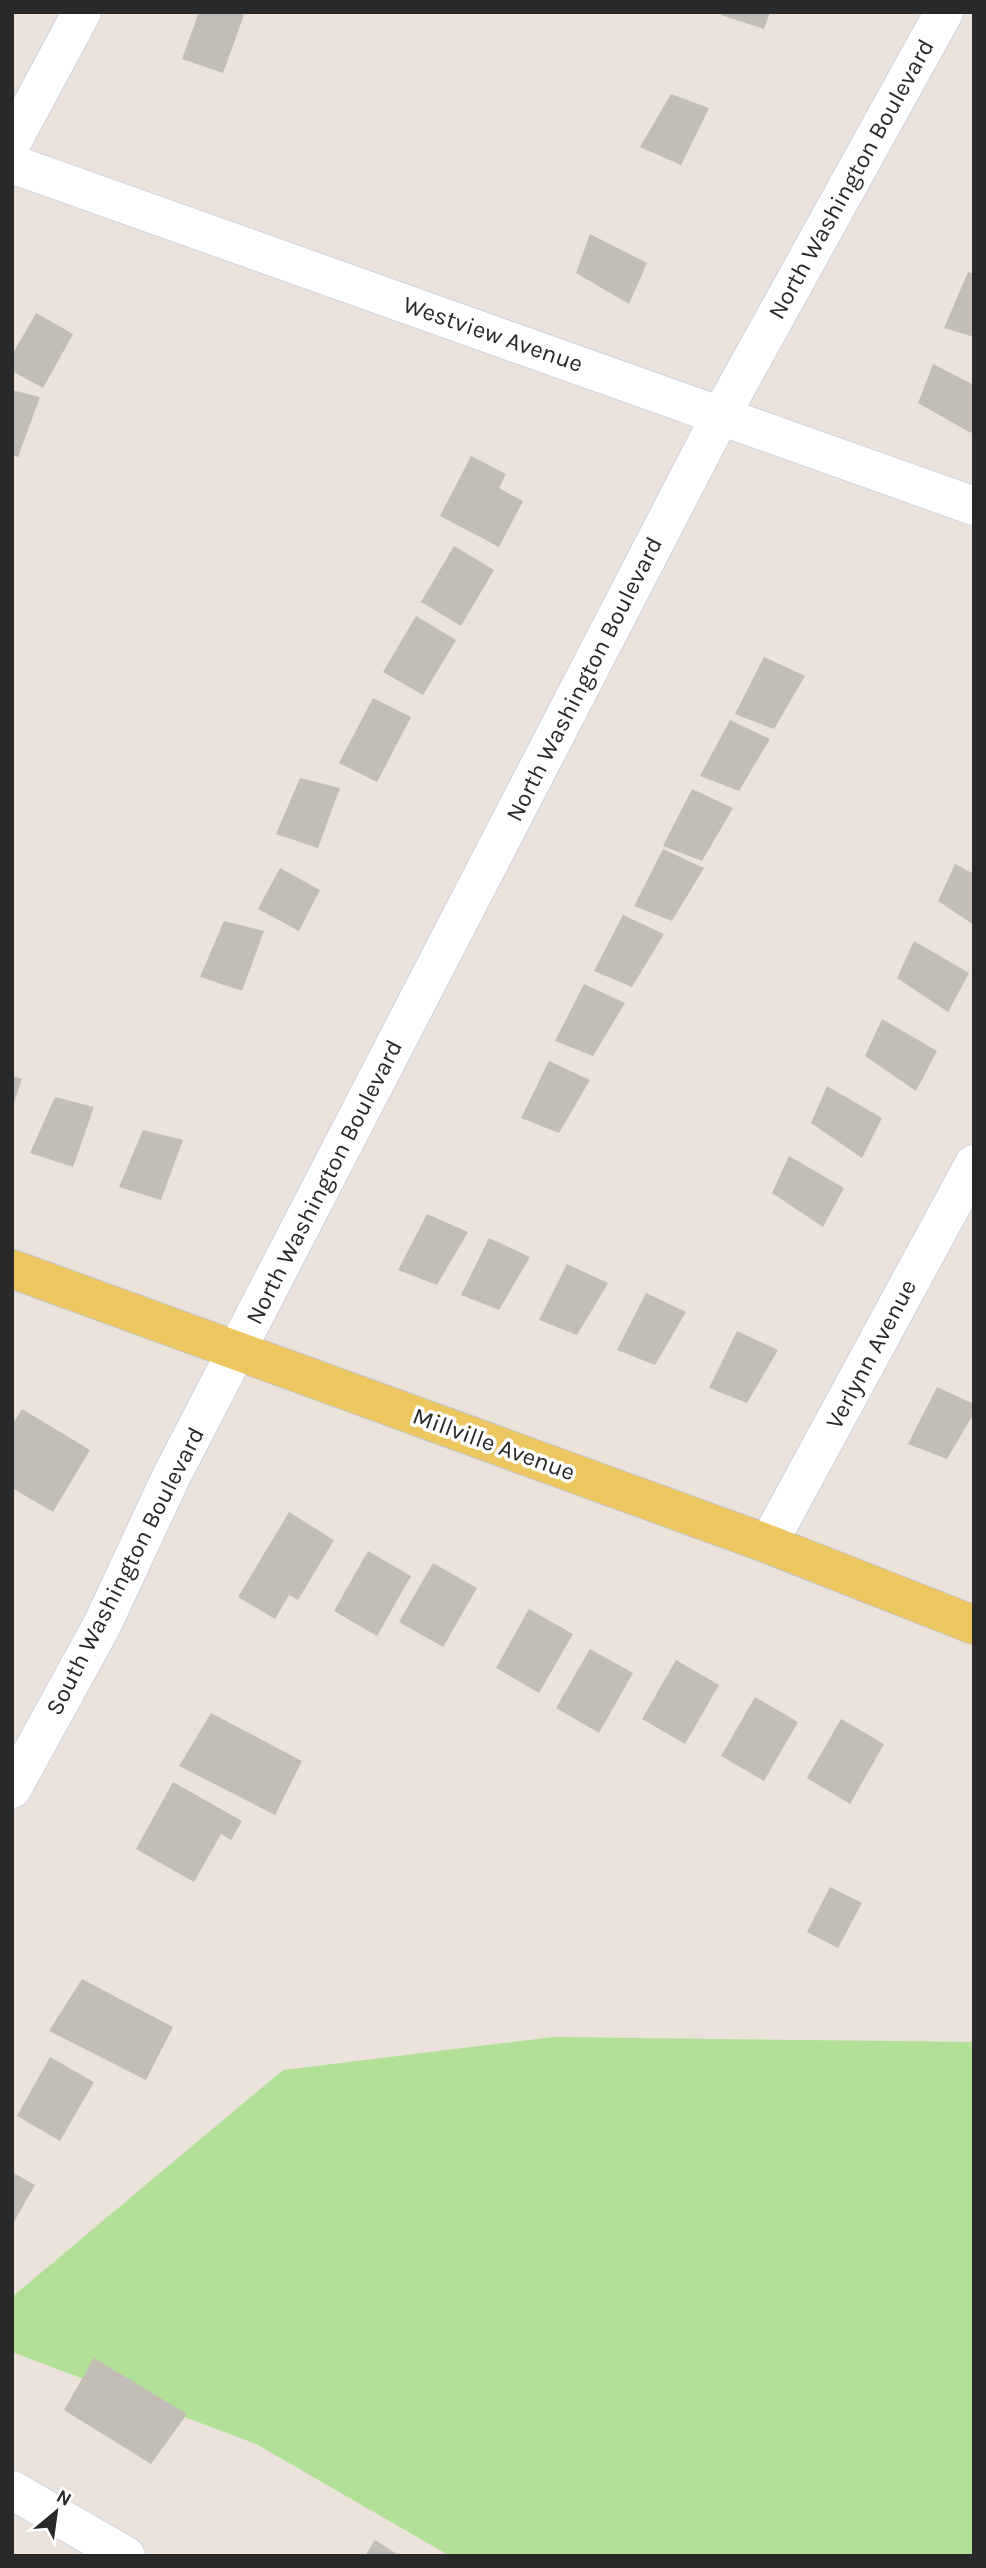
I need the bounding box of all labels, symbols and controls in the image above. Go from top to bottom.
street label: North Washington Boulevard [762,34,940,324]
street label: Westview Avenue [399,290,587,378]
street label: North Washington Boulevard [500,532,668,826]
street label: North Washington Boulevard [240,1035,408,1329]
street label: Verlynn Avenue [820,1274,922,1434]
street label: Millville Avenue [409,1402,579,1486]
street label: South Washington Boulevard [40,1422,210,1720]
north arrow [21,2477,91,2547]
text: N [52,2485,75,2511]

